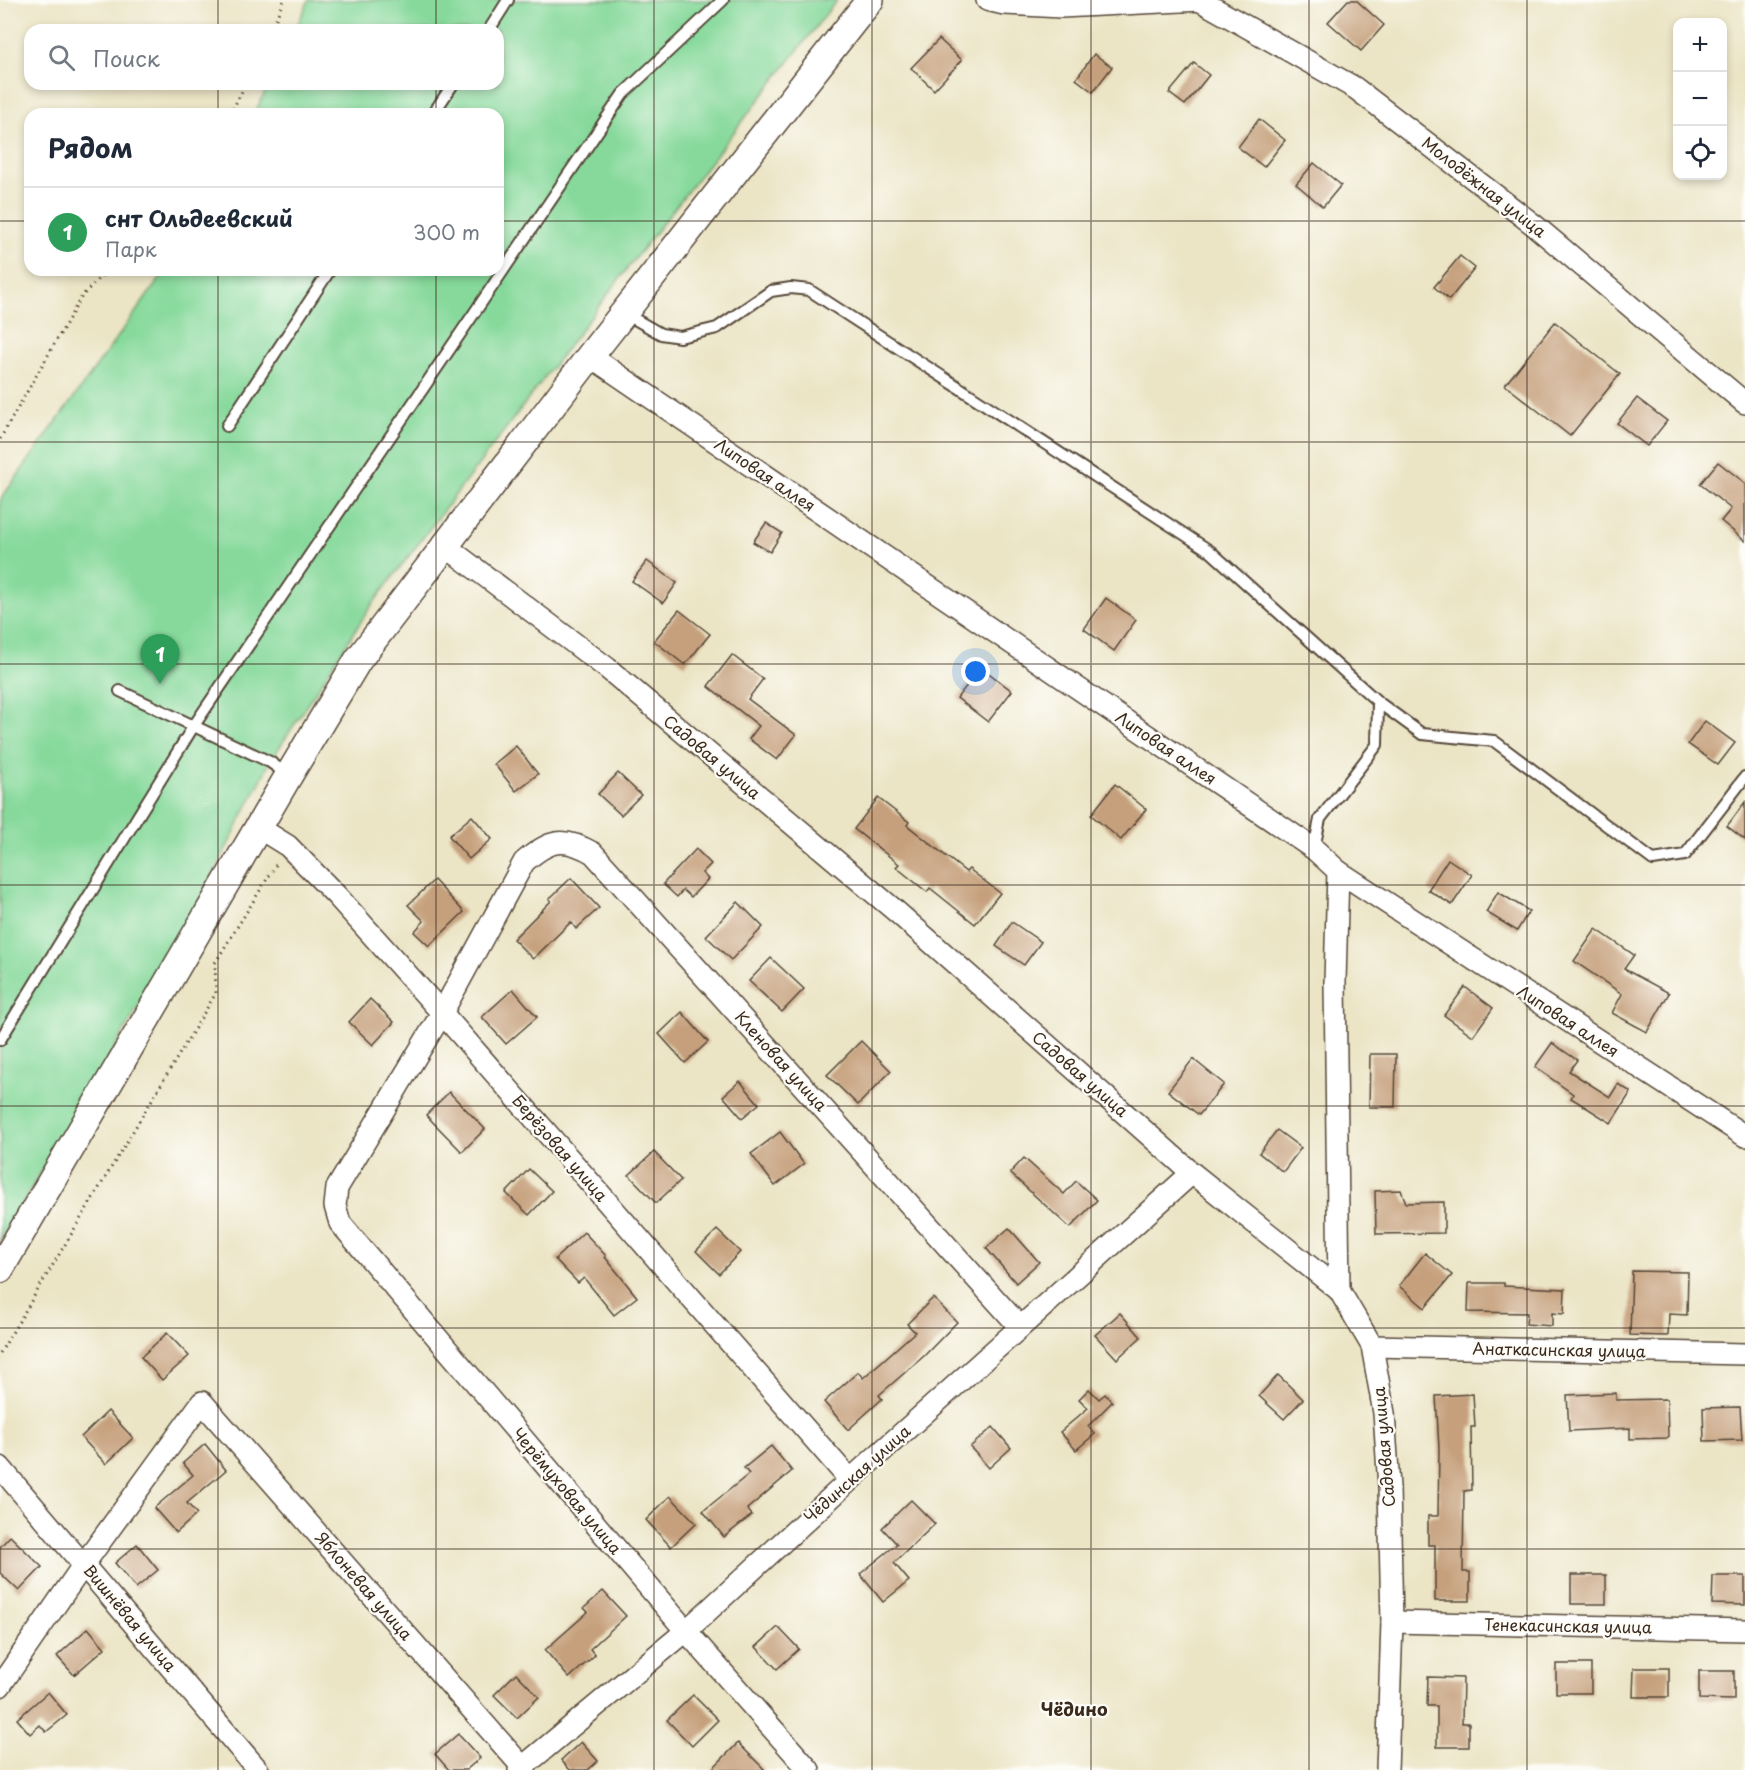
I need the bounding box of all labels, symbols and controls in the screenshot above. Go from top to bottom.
map controls [1673,18,1727,180]
button: + [1673,18,1727,72]
search box [24,24,504,90]
icon: search [45,41,78,74]
text: Поиск [93,41,160,74]
button: − [1673,72,1727,126]
button: locate [1673,126,1727,180]
text: Рядом [48,128,133,167]
street label: Молодёжная улица [1417,130,1552,242]
text: снт Ольдеевский [105,201,293,234]
text: 1 [63,217,72,247]
text: 300 m [413,217,480,247]
text: Парк [105,234,157,264]
street label: Липовая аллея [710,432,821,517]
pin: 1 [140,634,180,684]
your location [961,657,990,686]
street label: Липовая аллея [1111,705,1222,790]
street label: Садовая улица [659,708,766,804]
street label: Липовая аллея [1513,978,1624,1062]
street label: Кленовая улица [730,1005,833,1116]
street label: Садовая улица [1027,1025,1134,1122]
street label: Берёзовая улица [508,1089,614,1206]
street label: Анаткасинская улица [1472,1335,1646,1363]
street label: Садовая улица [1366,1386,1400,1508]
street label: Чёдинская улица [798,1419,915,1528]
street label: Черёмуховая улица [508,1422,628,1559]
street label: Яблоневая улица [311,1526,419,1645]
street label: Вишнёвая улица [79,1559,183,1676]
street label: Тенекасинская улица [1484,1612,1652,1638]
district label: Чёдино [1040,1695,1108,1722]

